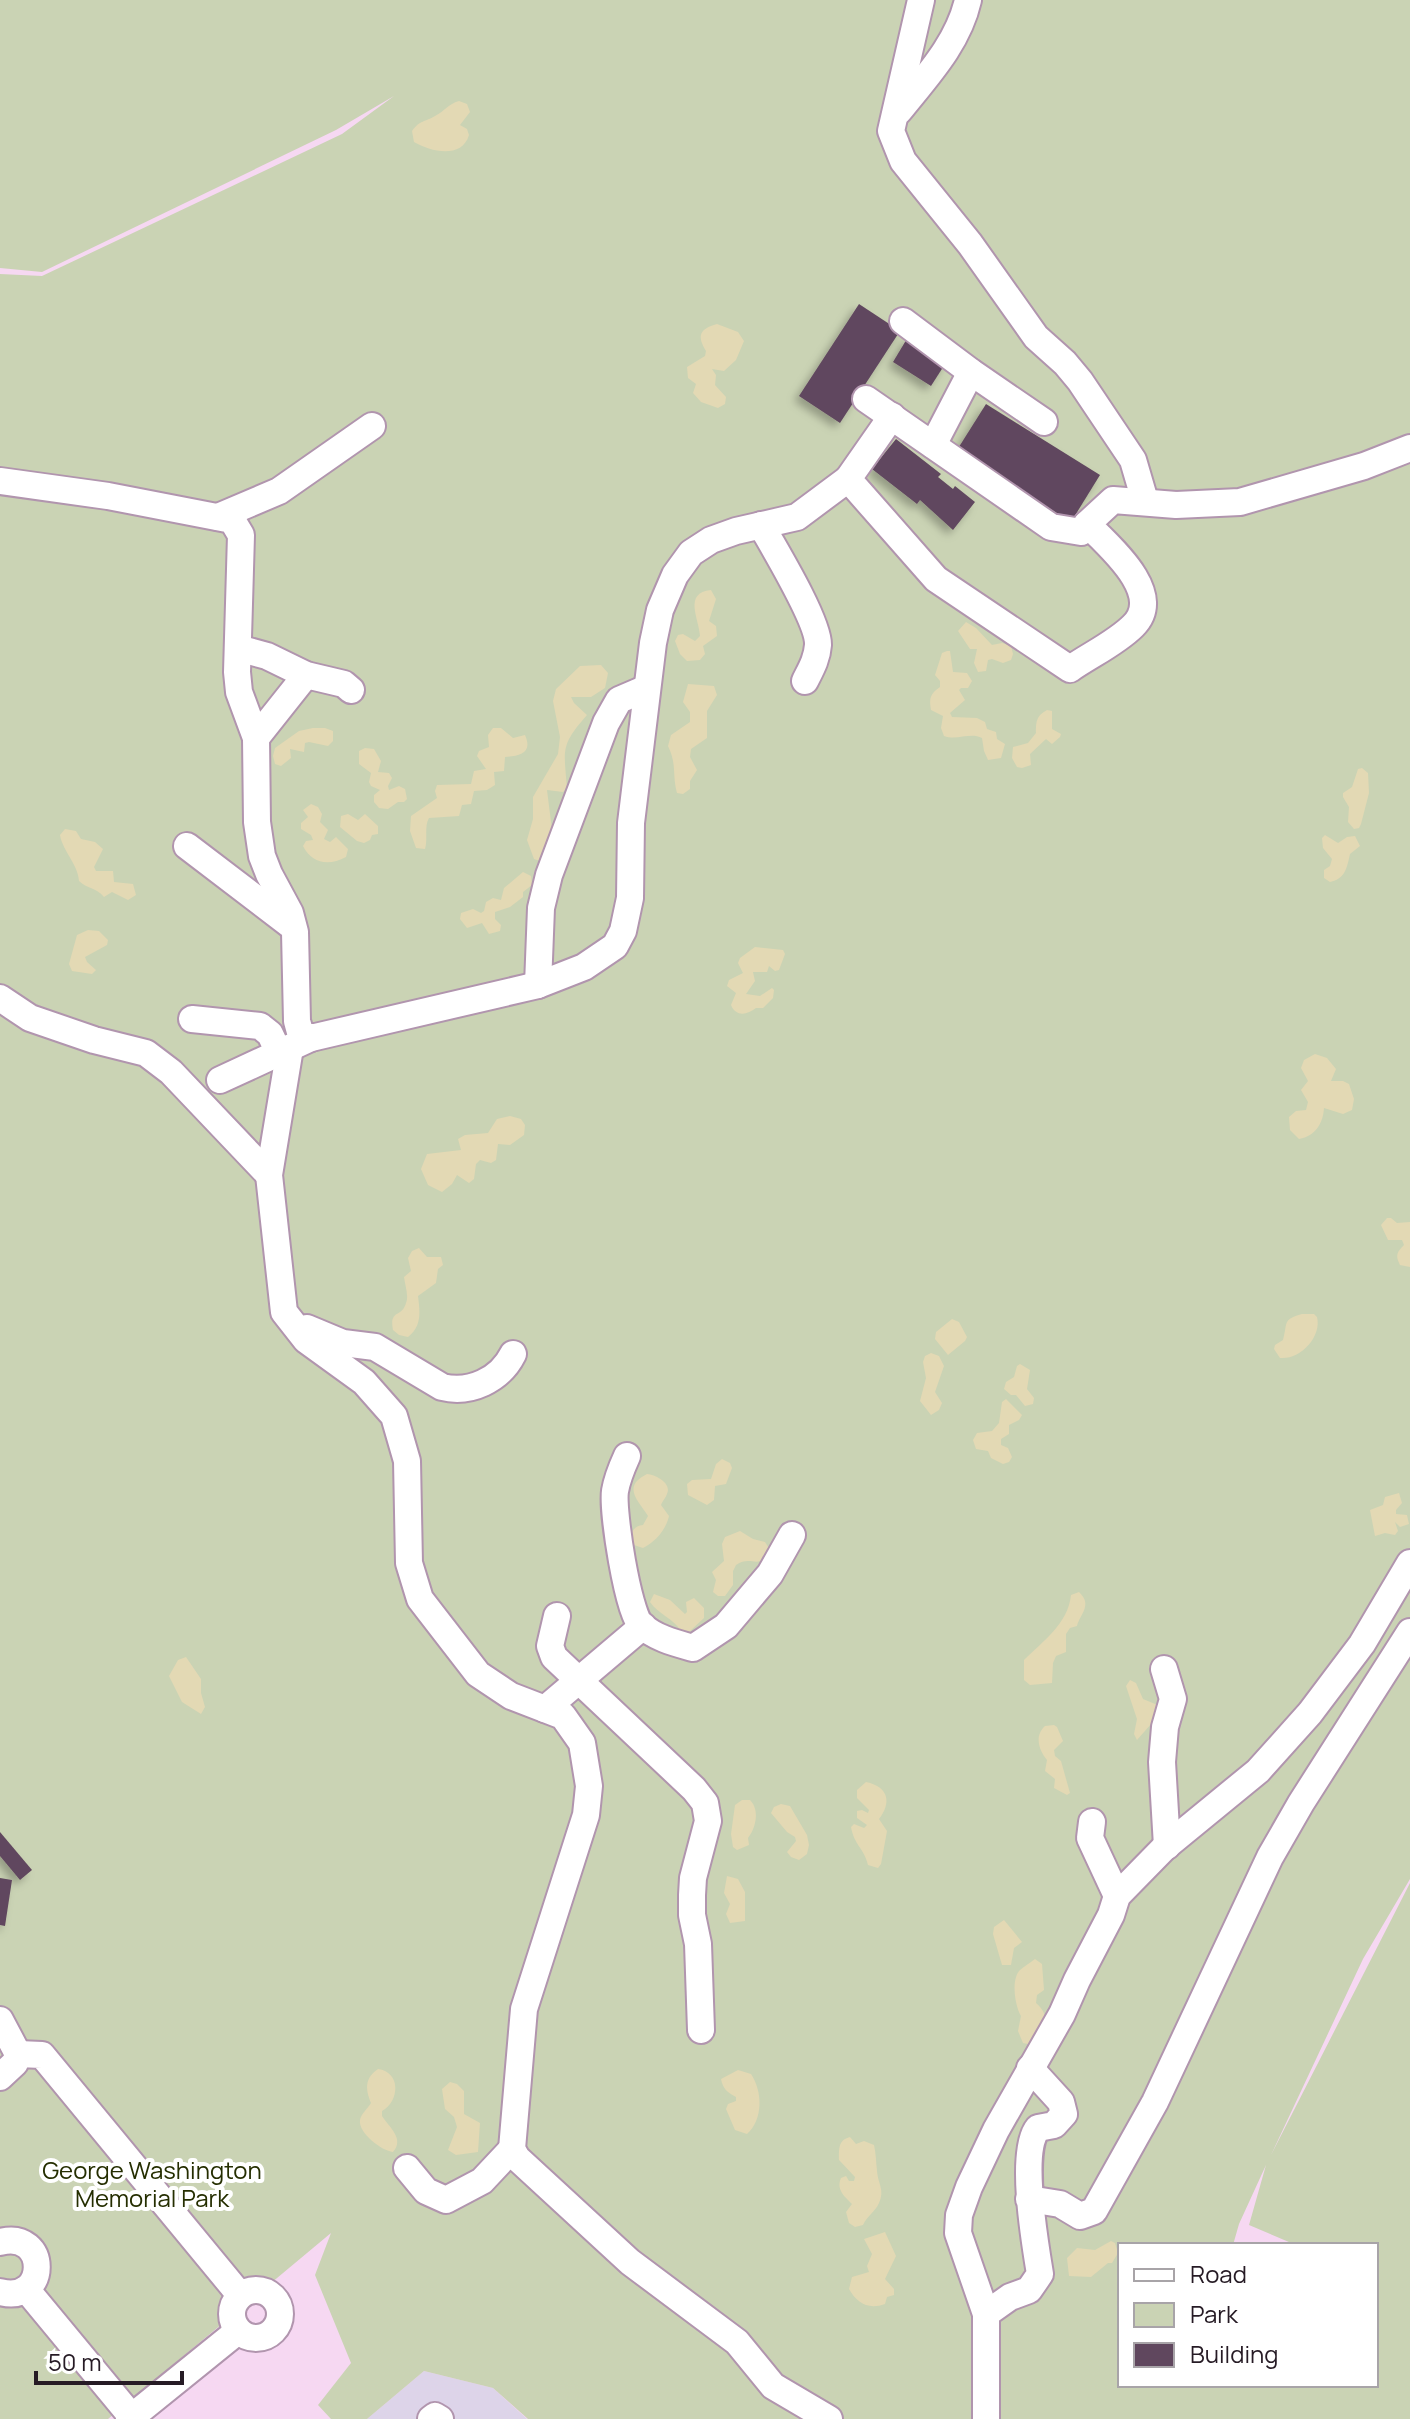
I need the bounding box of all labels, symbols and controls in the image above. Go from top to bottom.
park label: George Washington Memorial Park [42,2153,262,2214]
legend [1118,2243,1378,2387]
text: Road [1190,2257,1247,2290]
text: Park [1190,2297,1239,2330]
scale bar [36,2335,182,2385]
text: Building [1190,2337,1278,2370]
text: 50 m [48,2345,102,2378]

